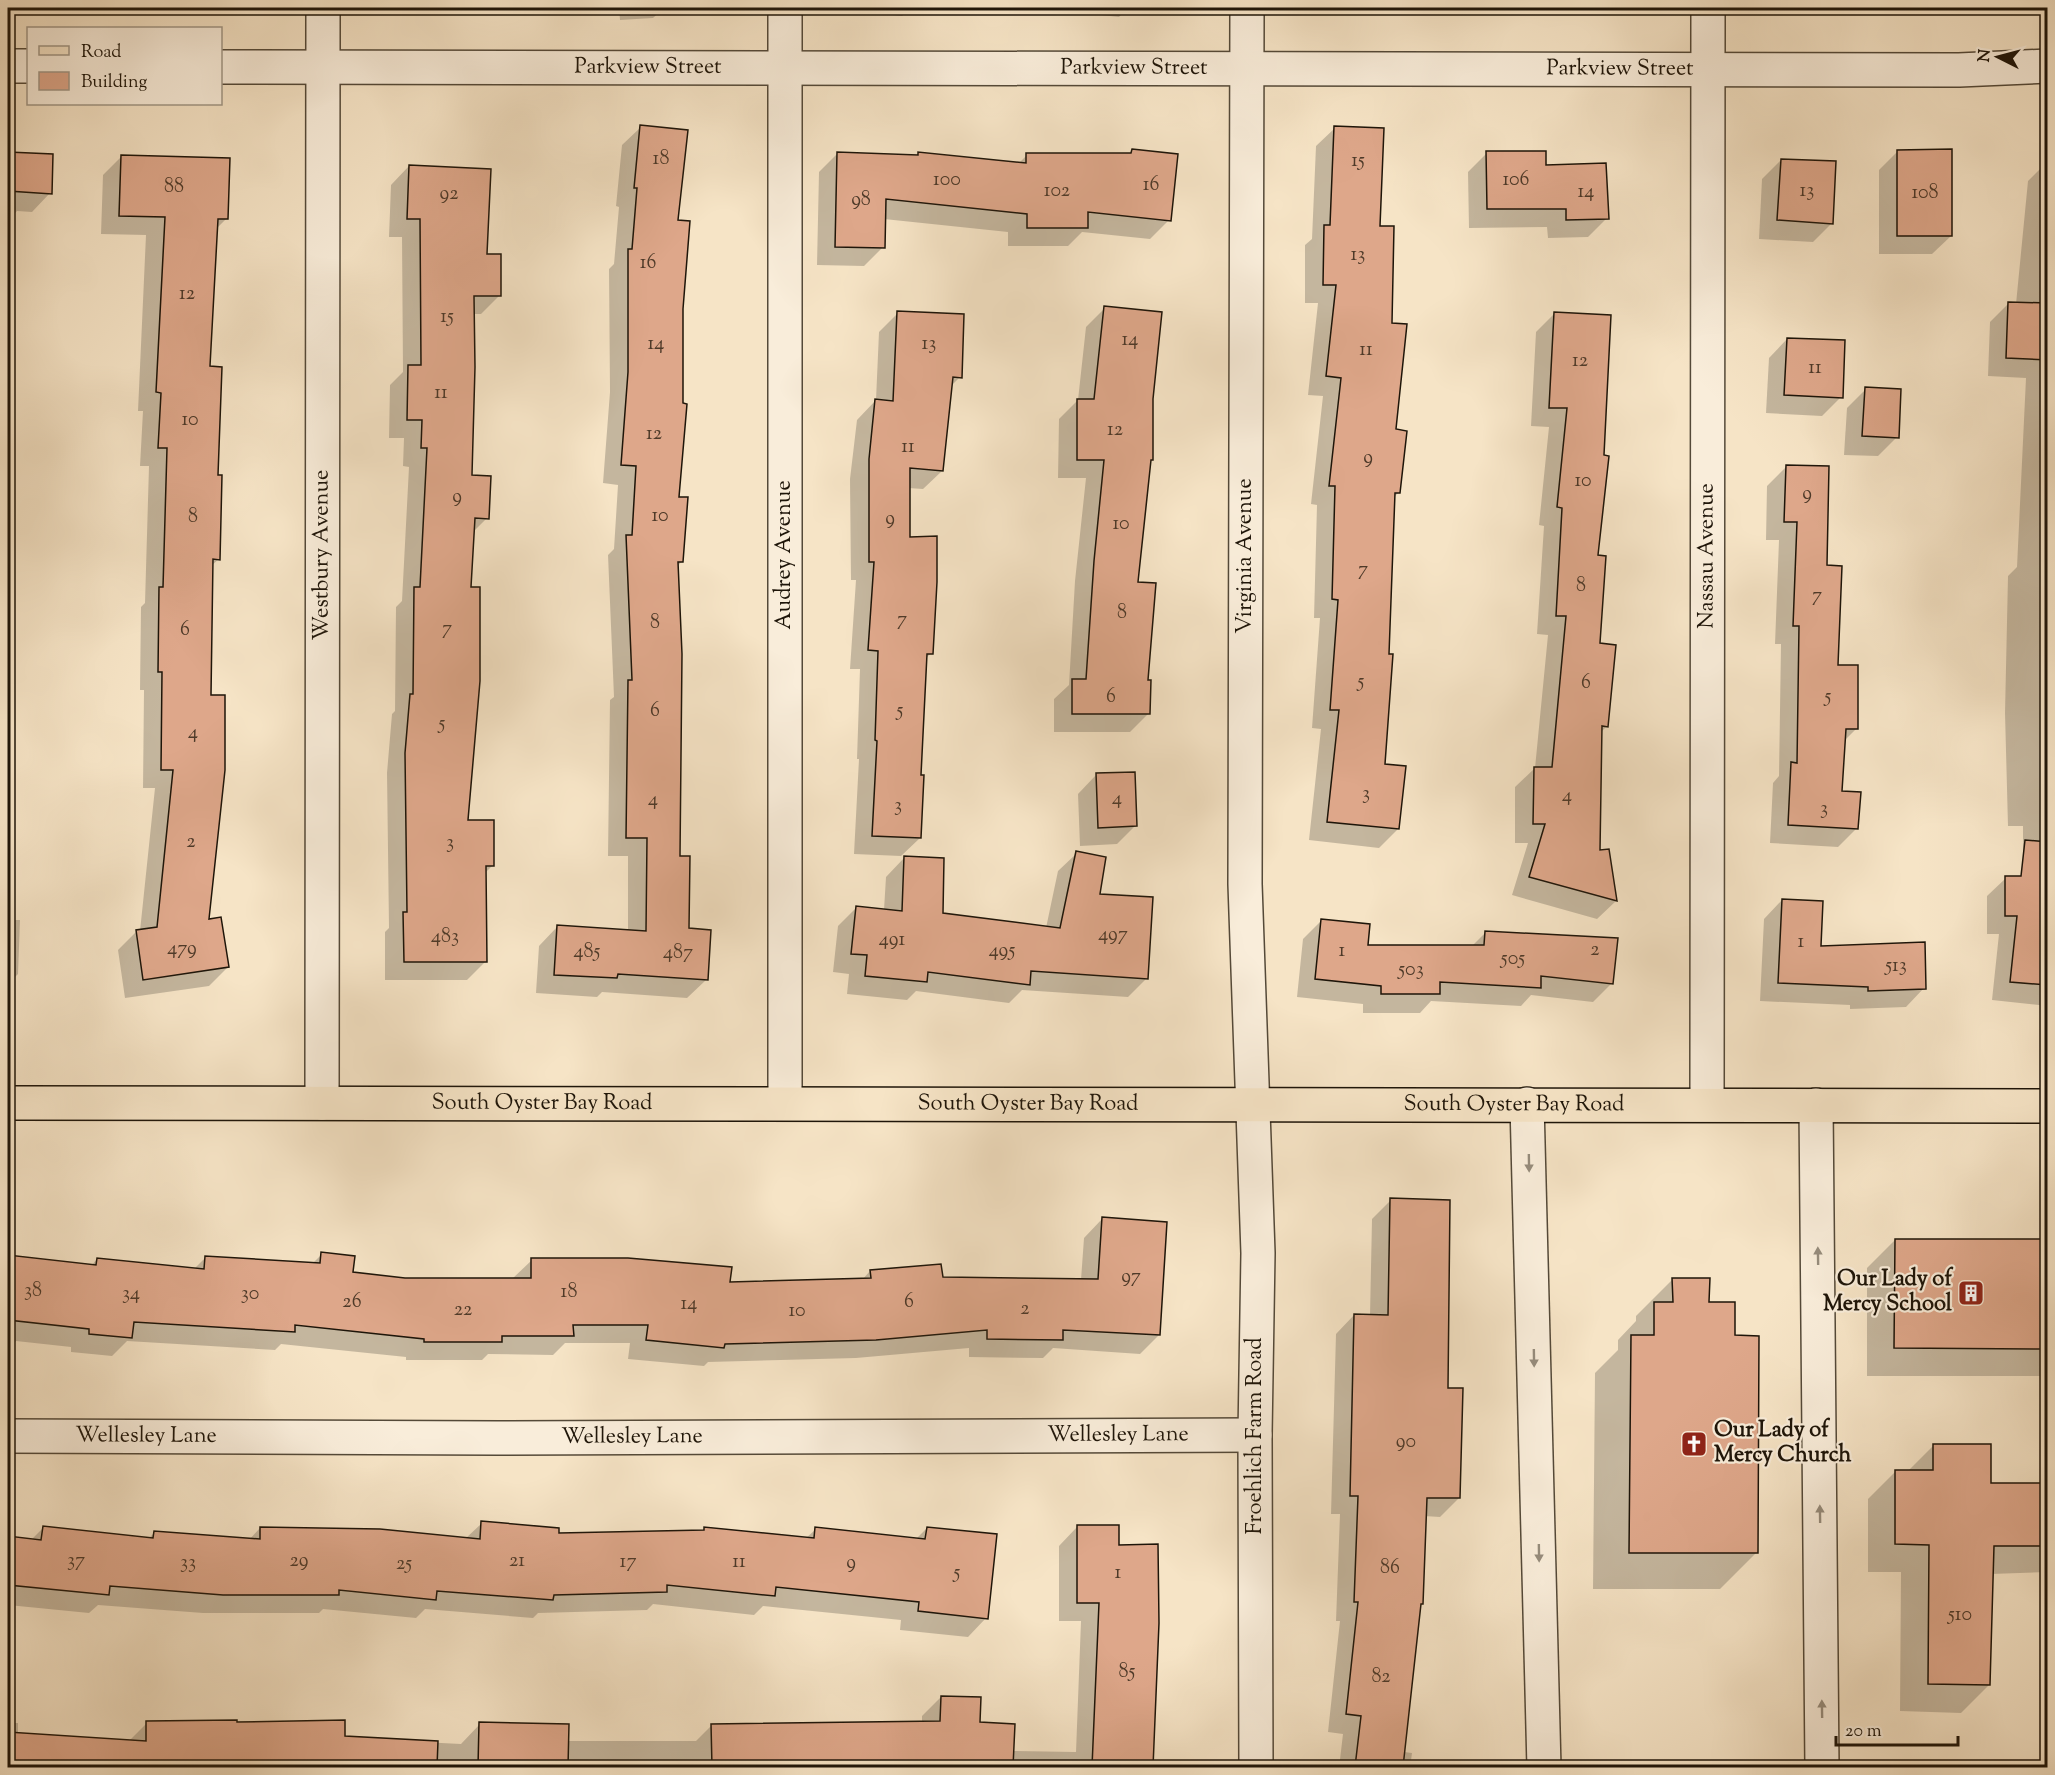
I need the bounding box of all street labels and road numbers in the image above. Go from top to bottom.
street label: Parkview Street [574,52,722,84]
street label: Parkview Street [1060,52,1208,85]
street label: Parkview Street [1546,53,1694,86]
street label: Westbury Avenue [306,470,339,640]
street label: Virginia Avenue [1230,478,1262,634]
street label: Audrey Avenue [769,480,801,630]
street label: Nassau Avenue [1691,483,1724,629]
street label: South Oyster Bay Road [431,1088,653,1120]
street label: South Oyster Bay Road [917,1088,1139,1121]
street label: South Oyster Bay Road [1403,1089,1625,1121]
street label: Froehlich Farm Road [1240,1337,1272,1535]
street label: Wellesley Lane [1047,1419,1189,1452]
street label: Wellesley Lane [75,1420,217,1453]
street label: Wellesley Lane [561,1421,703,1454]

